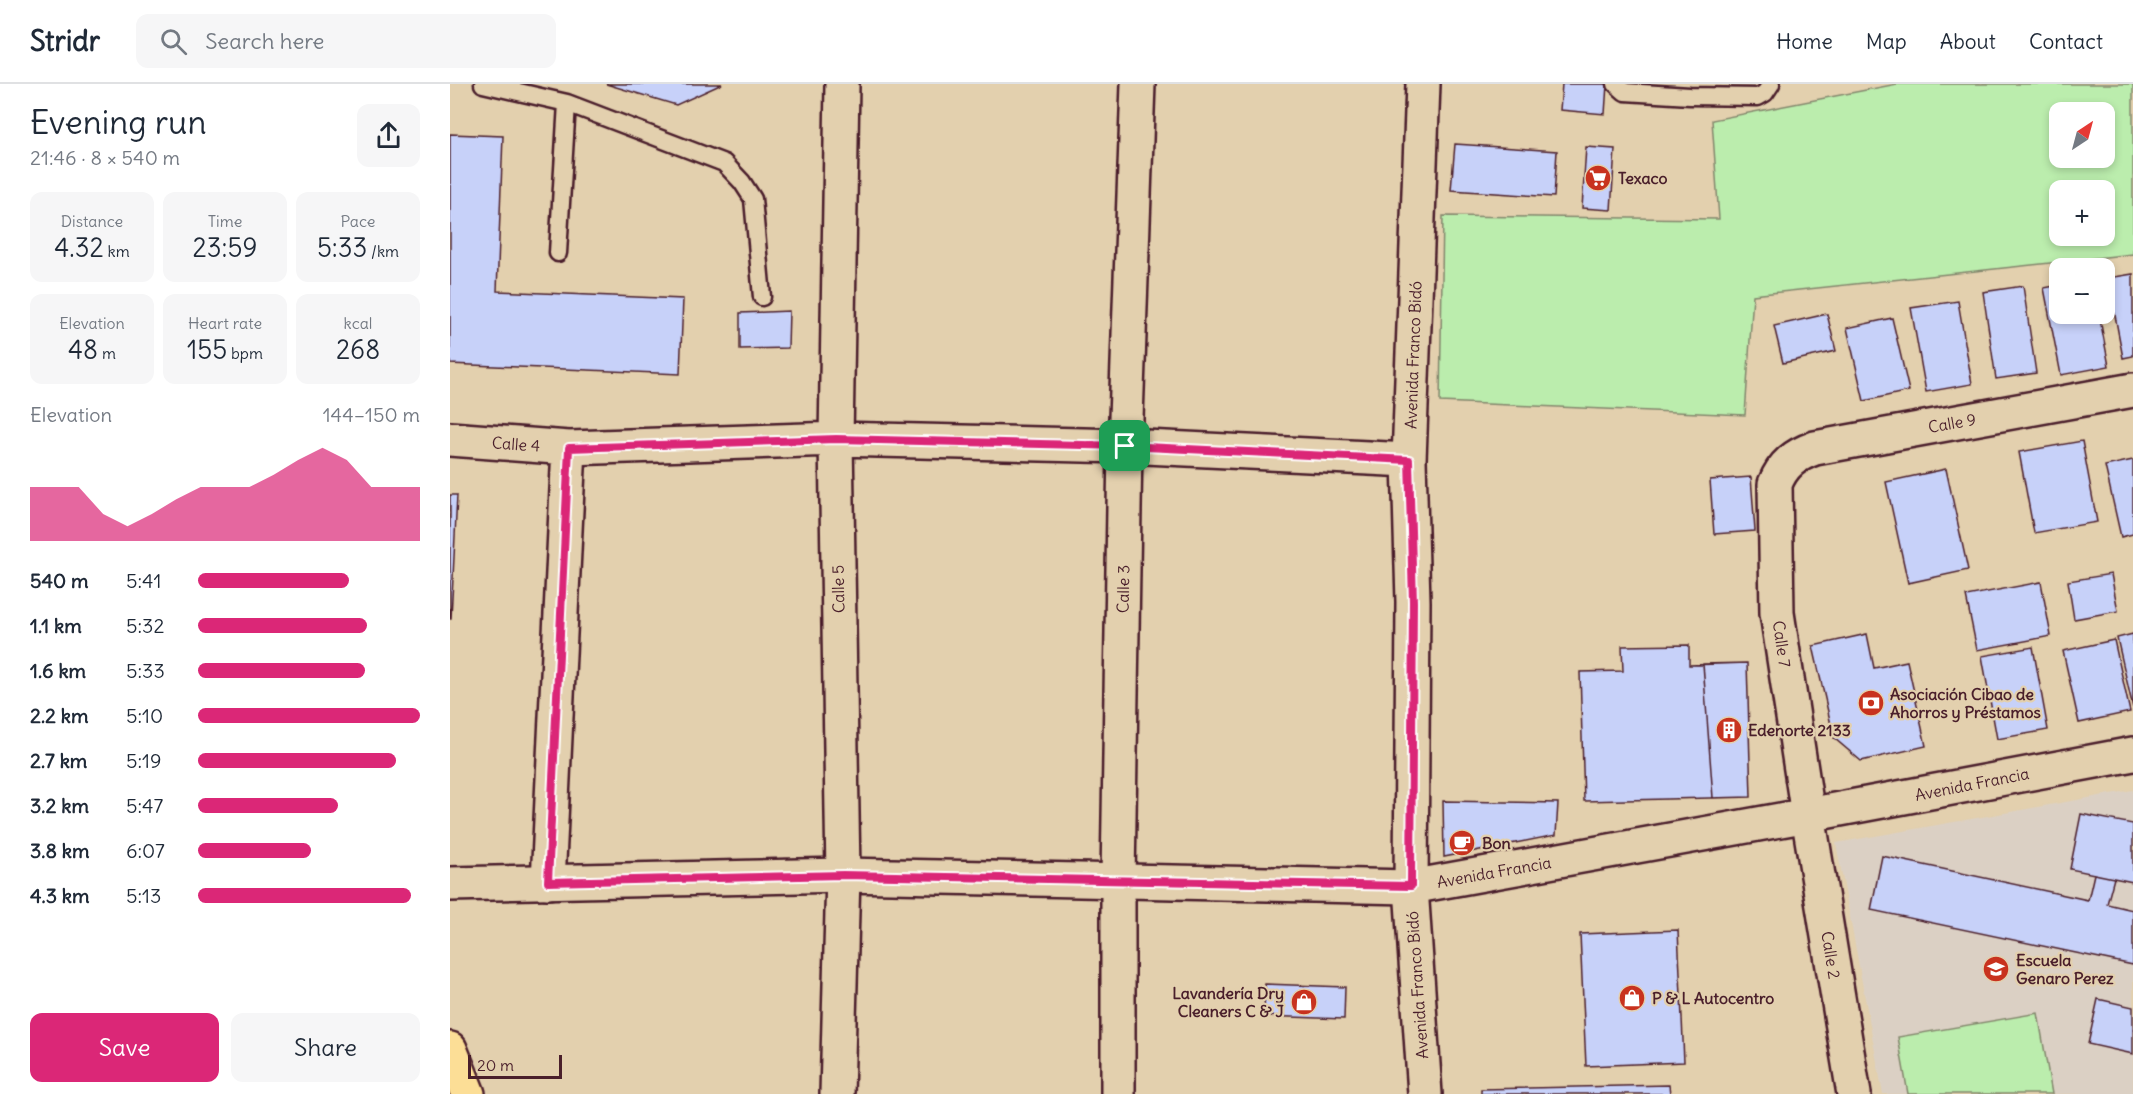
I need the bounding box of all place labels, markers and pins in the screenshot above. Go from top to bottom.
supermarket icon: Texaco [1583,163,1613,193]
place label: Texaco [1618,168,1668,188]
pin [1099,420,1150,471]
place label: Asociación Cibao de Ahorros y Préstamos [1890,684,2041,723]
bank icon: Asociación Cibao de Ahorros y Préstamos [1856,688,1886,718]
building icon: Edenorte 2133 [1714,715,1744,745]
place label: Edenorte 2133 [1748,720,1851,740]
cafe icon: Bon [1447,828,1477,858]
place label: Bon [1482,833,1511,853]
place label: Escuela Genaro Perez [2016,950,2114,988]
school or university icon: Escuela Genaro Perez [1981,954,2011,984]
place label: Lavandería Dry Cleaners C & J [1172,983,1285,1021]
shop icon: P & L Autocentro [1617,983,1647,1013]
shop icon: Lavandería Dry Cleaners C & J [1289,987,1319,1017]
place label: P & L Autocentro [1652,988,1774,1008]

